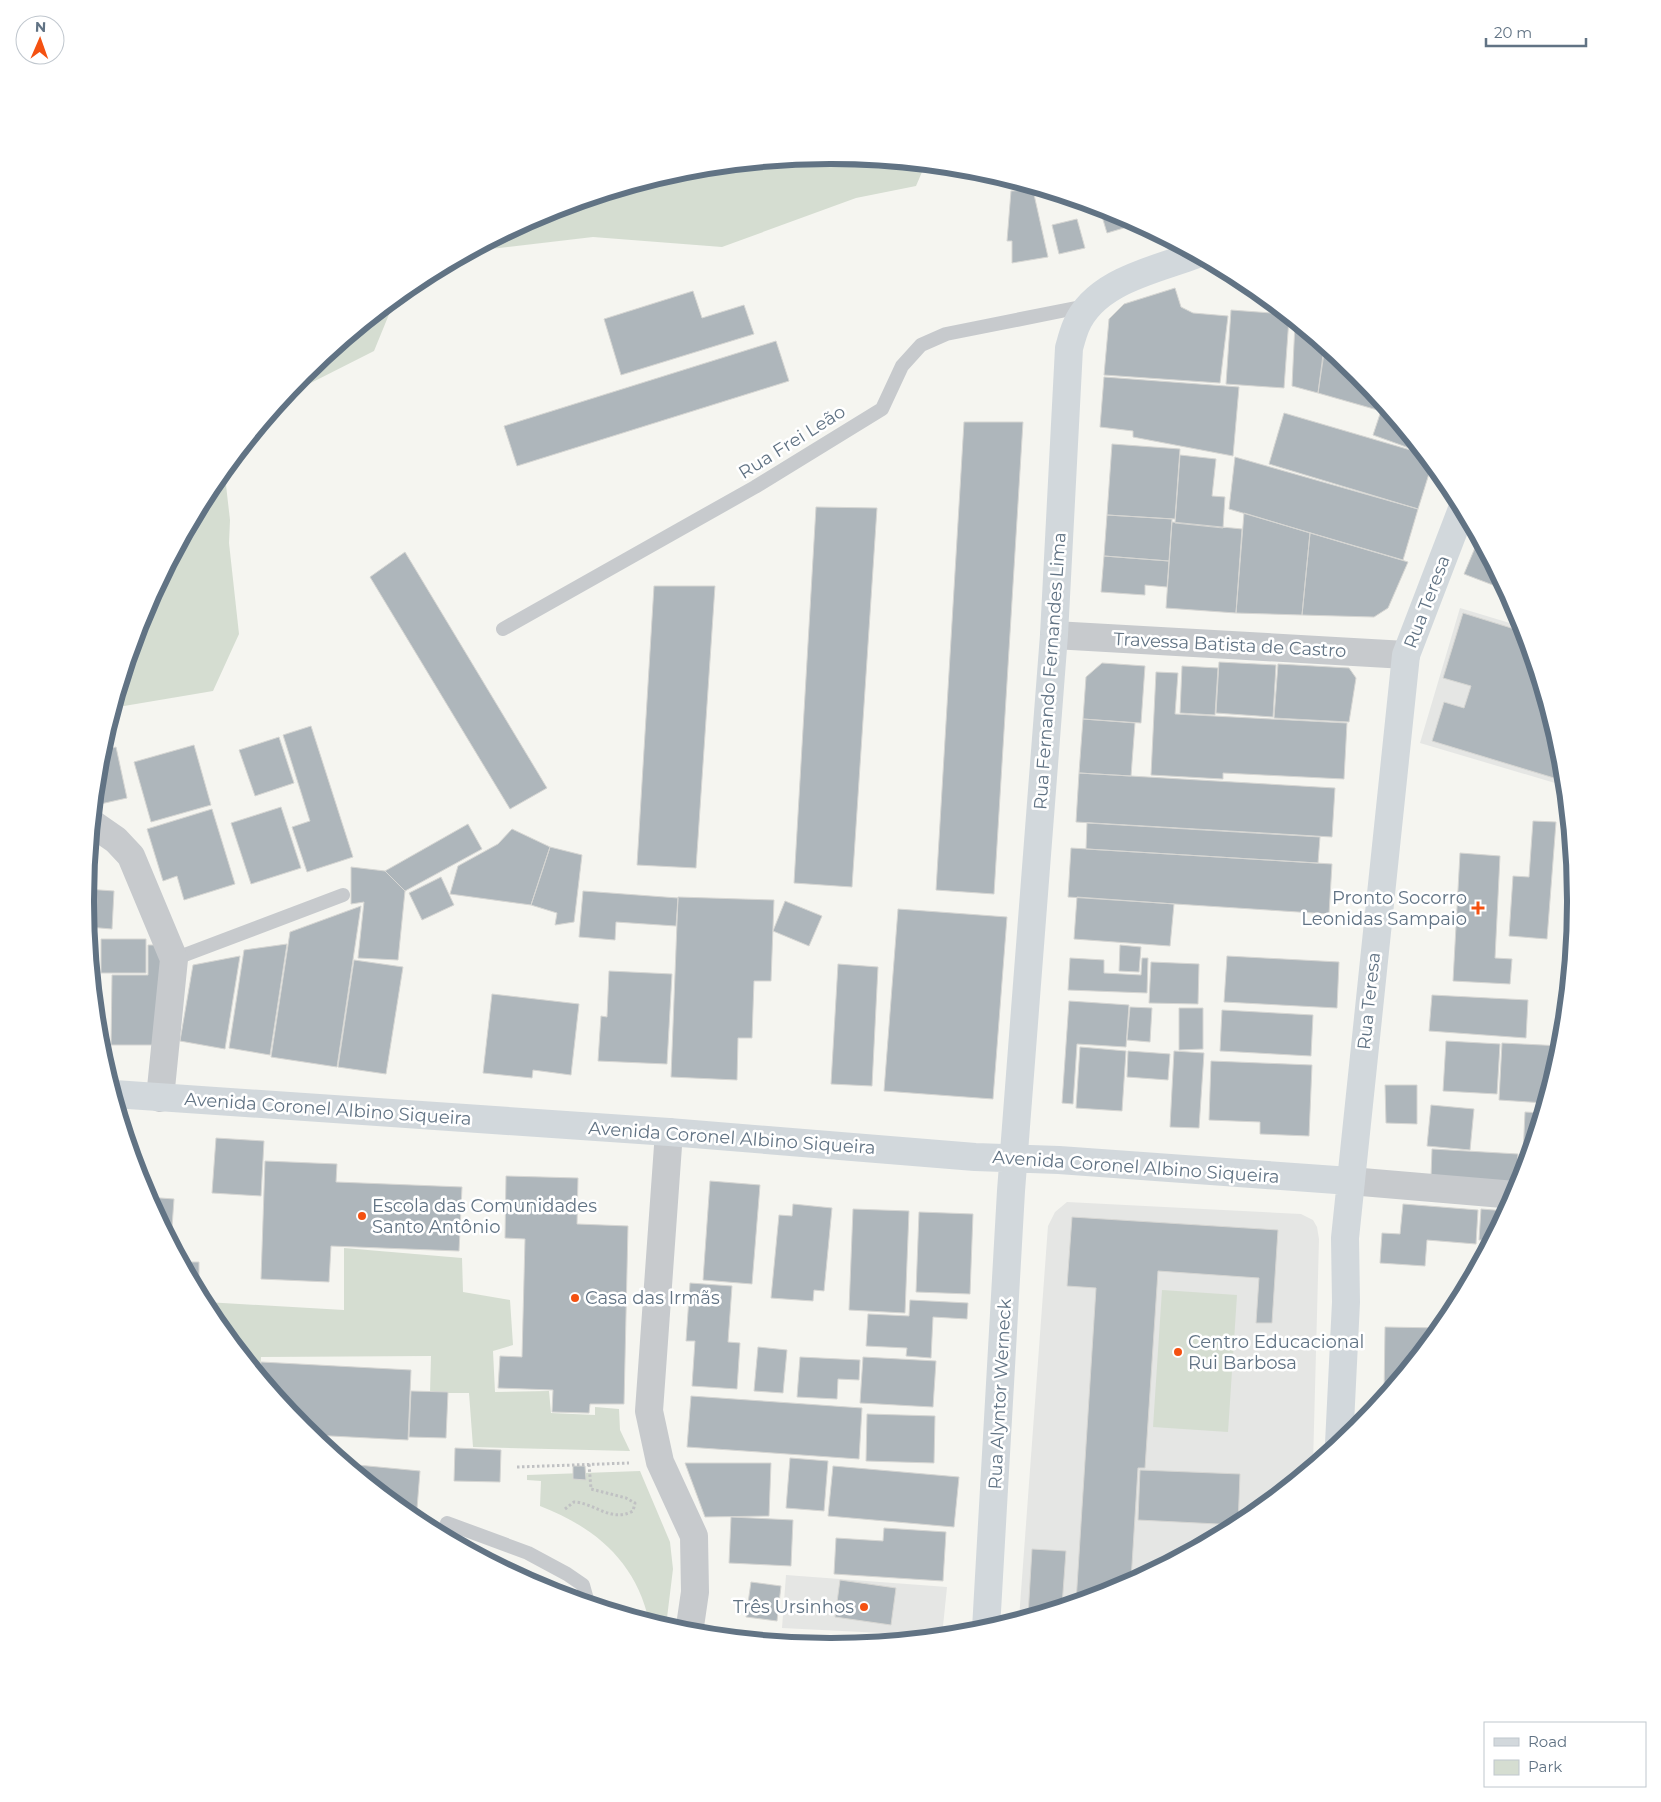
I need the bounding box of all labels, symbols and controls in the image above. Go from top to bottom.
north arrow [15,15,65,65]
scale bar [1486,15,1586,47]
text: N [34,18,46,36]
text: 20 m [1494,23,1532,42]
street label: Rua Frei Leão [734,400,850,484]
street label: Rua Fernando Fernandes Lima [1029,531,1071,811]
street label: Rua Teresa [1399,552,1455,652]
street label: Travessa Batista de Castro [1113,628,1347,662]
place label: Pronto Socorro Leonidas Sampaio [1301,887,1467,930]
marker: Pronto Socorro Leonidas Sampaio [1471,901,1485,915]
street label: Rua Teresa [1353,951,1385,1051]
street label: Avenida Coronel Albino Siqueira [184,1088,472,1130]
street label: Avenida Coronel Albino Siqueira [588,1117,876,1159]
street label: Avenida Coronel Albino Siqueira [992,1146,1280,1188]
place label: Escola das Comunidades Santo Antônio [372,1195,597,1238]
marker: Escola das Comunidades Santo Antônio [356,1210,368,1222]
place label: Casa das Irmãs [585,1287,720,1309]
marker: Casa das Irmãs [569,1292,581,1304]
street label: Rua Alyntor Werneck [984,1298,1016,1490]
place label: Centro Educacional Rui Barbosa [1188,1331,1364,1374]
marker: Centro Educacional Rui Barbosa [1172,1346,1184,1358]
place label: Três Ursinhos [733,1596,854,1618]
marker: Três Ursinhos [858,1601,870,1613]
legend [1484,1722,1646,1787]
text: Road [1528,1732,1567,1751]
text: Park [1528,1757,1562,1776]

